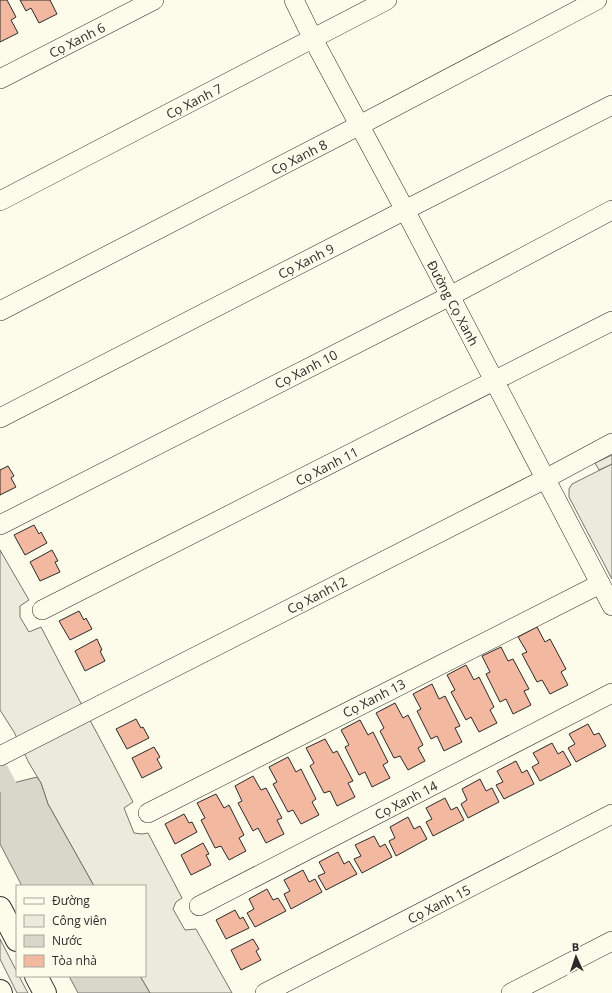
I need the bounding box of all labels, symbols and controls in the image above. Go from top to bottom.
street label: Cọ Xanh 6 [46,18,108,62]
street label: Cọ Xanh 7 [163,79,225,123]
street label: Cọ Xanh 8 [268,135,330,179]
street label: Cọ Xanh 9 [275,239,337,283]
street label: Đường Cọ Xanh [423,257,483,349]
street label: Cọ Xanh 10 [271,345,341,393]
street label: Cọ Xanh 11 [292,442,362,490]
street label: Cọ Xanh12 [284,572,350,618]
street label: Cọ Xanh 13 [339,674,409,722]
street label: Cọ Xanh 14 [371,776,441,824]
street label: Cọ Xanh 15 [404,880,474,928]
legend [16,885,146,977]
text: Đường [52,892,90,909]
text: Công viên [52,912,107,929]
text: Nước [52,932,82,949]
north arrow [556,937,596,977]
text: B [571,939,580,954]
text: Tòa nhà [52,952,97,969]

